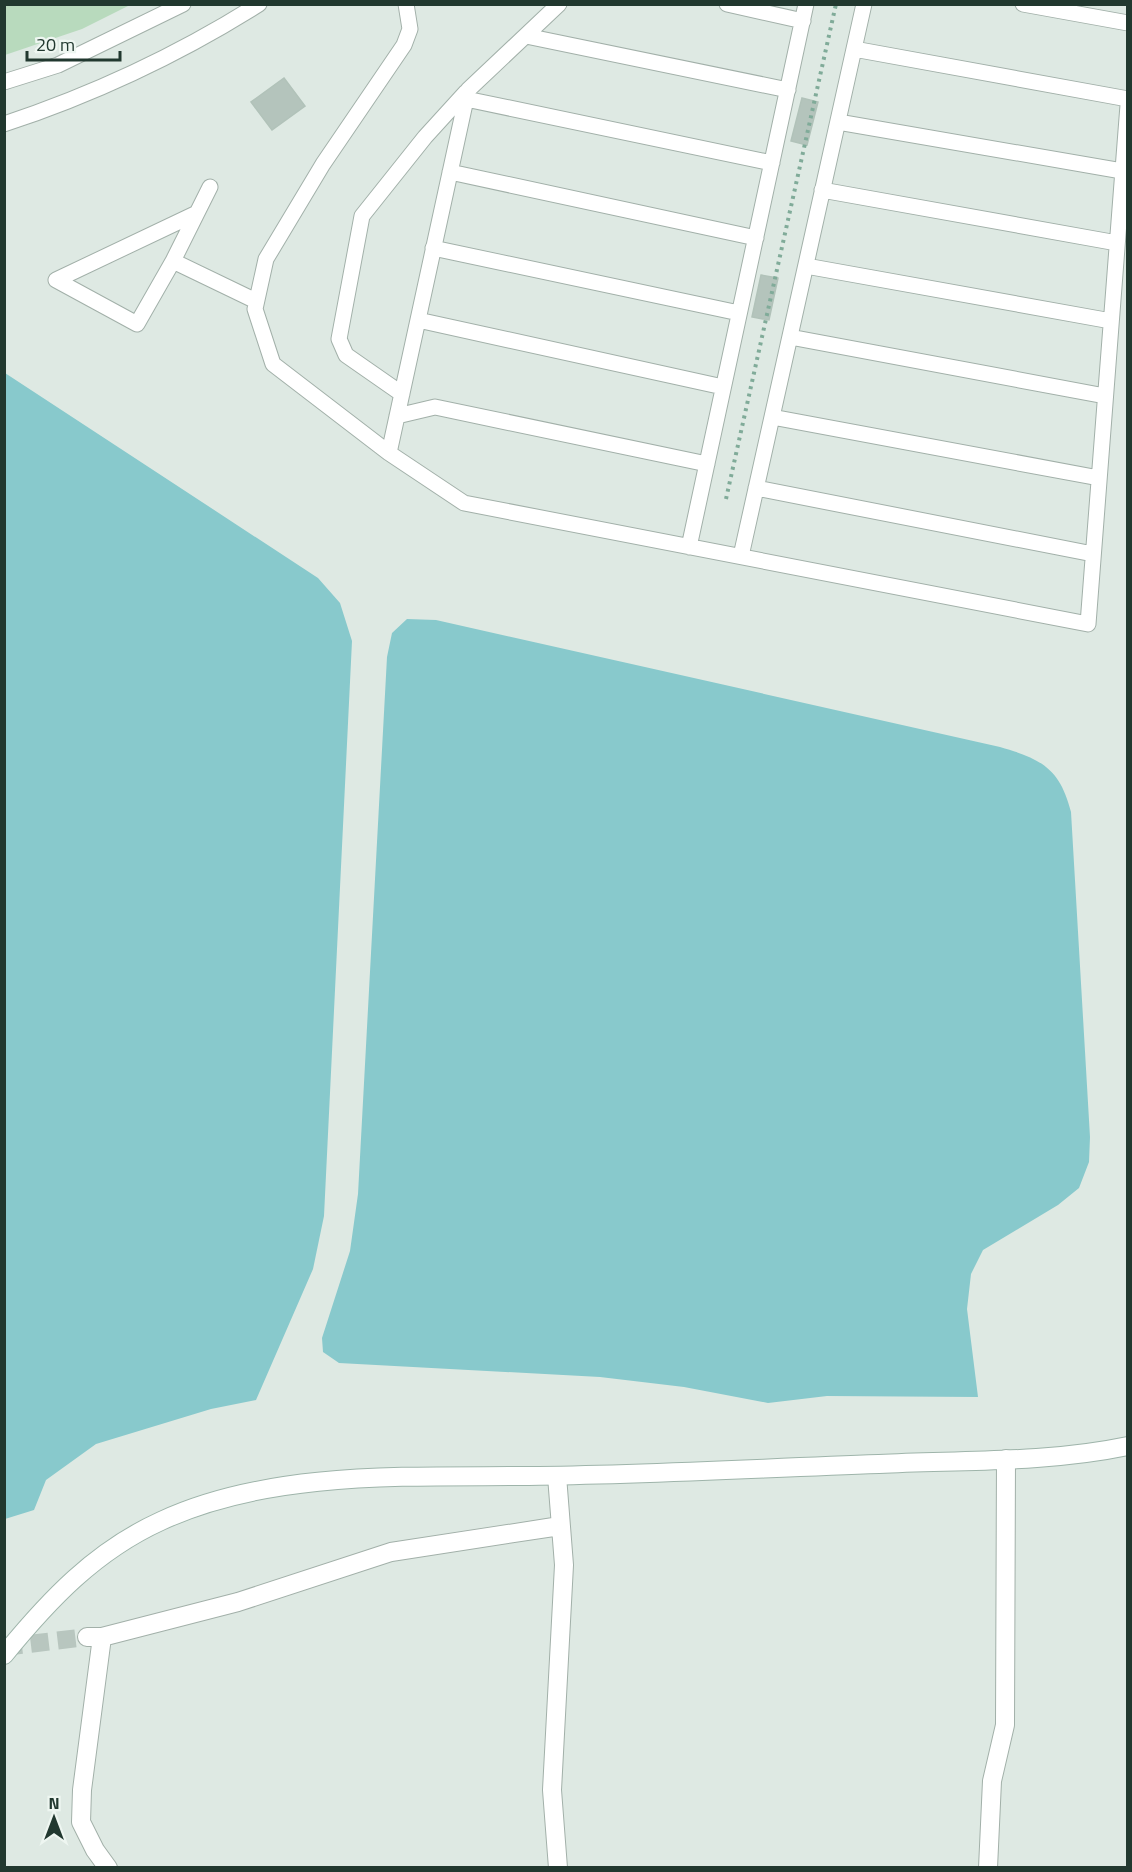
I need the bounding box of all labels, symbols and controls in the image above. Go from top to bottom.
scale bar [27,24,120,62]
text: 20 m [36,31,75,58]
north arrow [24,1788,84,1848]
text: N [48,1791,60,1815]

